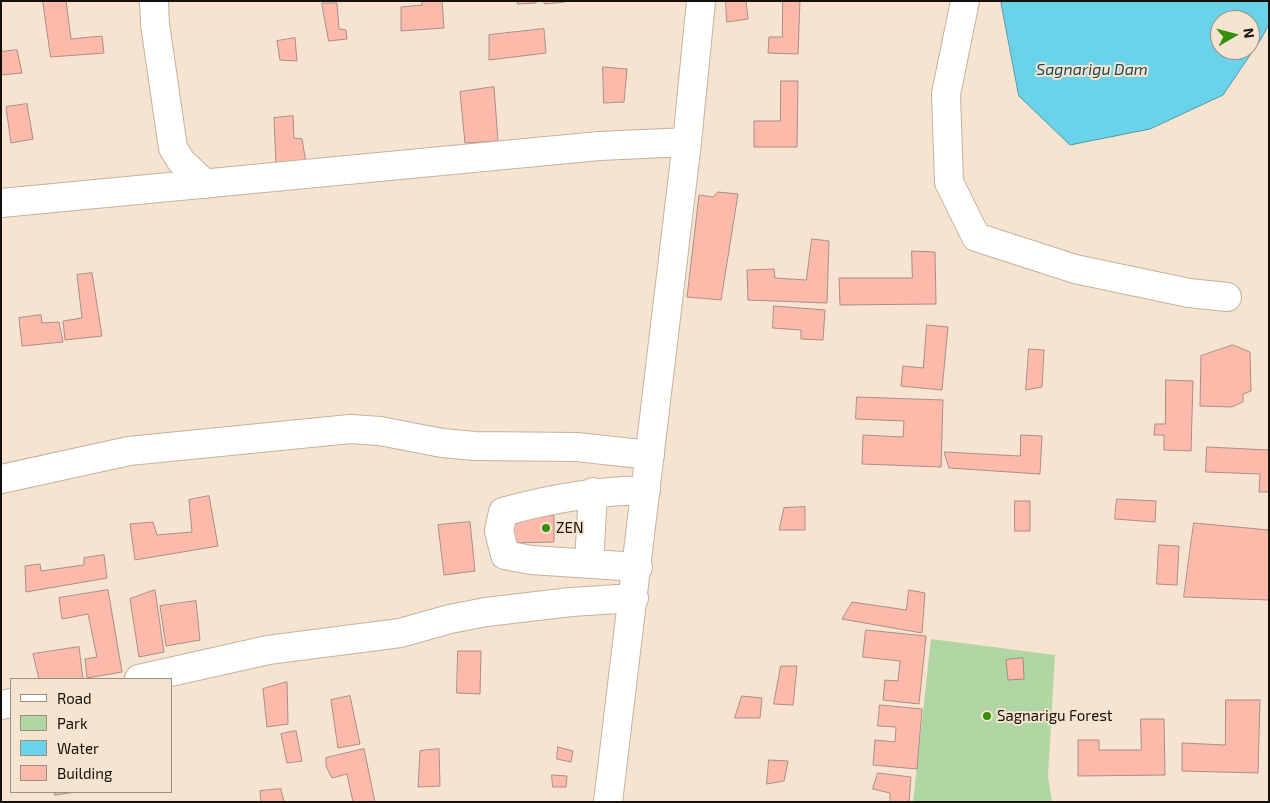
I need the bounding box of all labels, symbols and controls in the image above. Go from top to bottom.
north arrow [1210,10,1260,60]
text: N [1240,27,1258,39]
water label: Sagnarigu Dam [1036,60,1148,80]
place label: ZEN [556,519,583,537]
marker: ZEN [540,522,552,534]
legend [10,678,172,793]
text: Road [57,689,92,707]
place label: Sagnarigu Forest [997,707,1113,725]
marker: Sagnarigu Forest [981,710,993,722]
text: Park [57,714,88,732]
text: Water [57,739,99,757]
text: Building [57,764,112,782]

